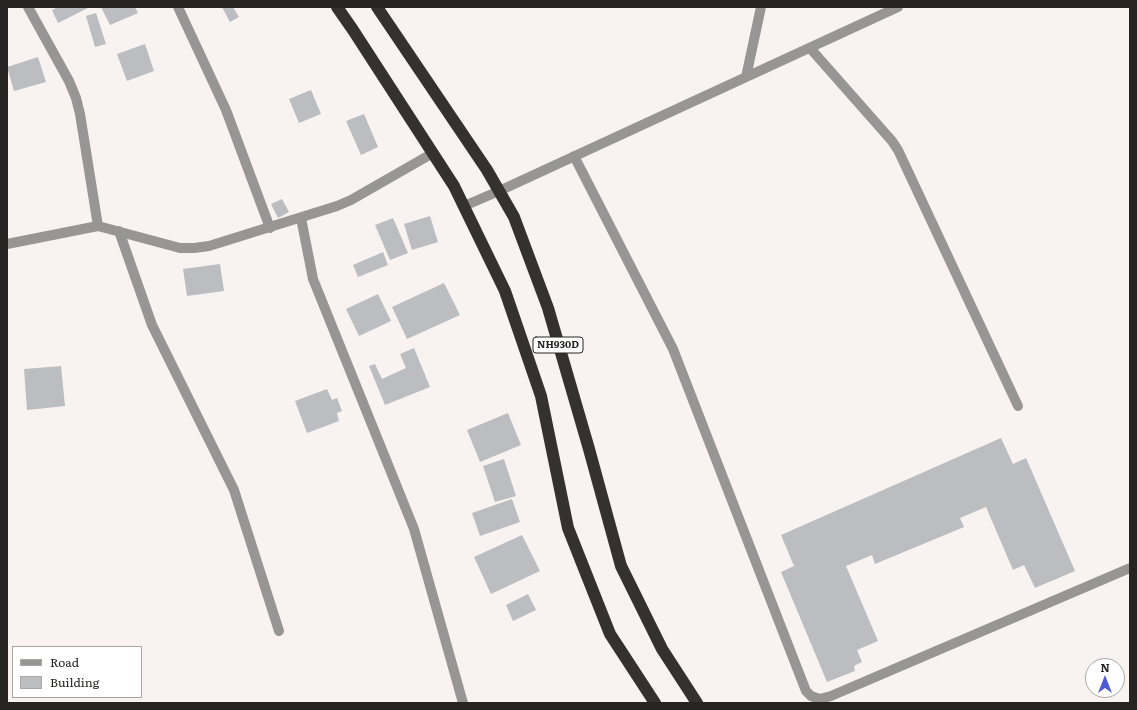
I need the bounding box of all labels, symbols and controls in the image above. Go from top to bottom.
road number: NH930D [533,337,583,353]
legend [12,646,142,698]
text: Road [50,653,79,671]
north arrow [1085,658,1125,698]
text: N [1100,659,1110,675]
text: Building [50,673,99,691]

